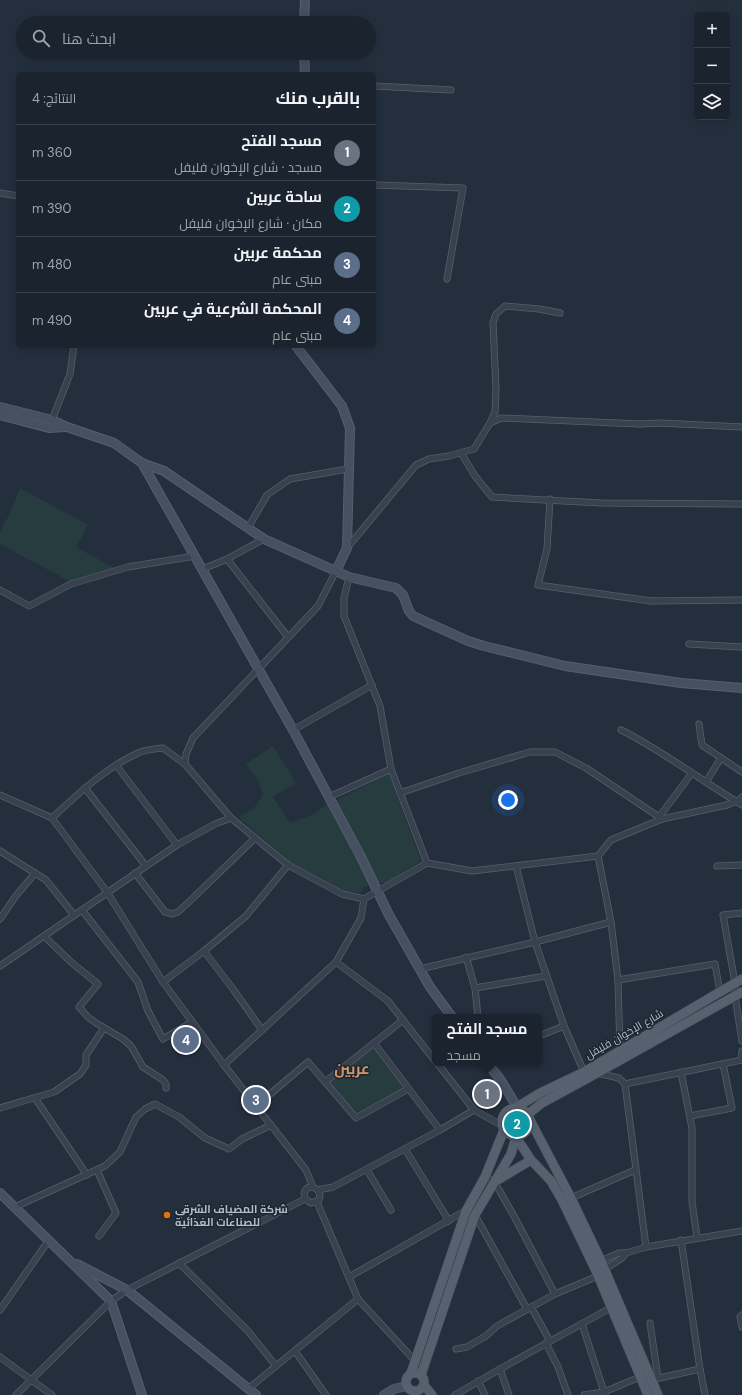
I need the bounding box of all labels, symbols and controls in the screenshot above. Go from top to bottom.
map controls [694,12,730,120]
button: + [694,12,730,48]
search box [16,16,376,60]
icon: search [30,27,52,49]
text: ابحث هنا [62,29,116,49]
button: − [694,48,730,84]
button: layers [694,84,730,120]
text: بالقرب منك [276,87,360,109]
text: النتائج: 4 [32,90,76,107]
text: مسجد الفتح [241,131,322,151]
text: 360 m [32,144,72,161]
text: 1 [345,144,349,161]
text: مسجد · شارع الإخوان فليفل [174,159,322,176]
text: ساحة عربين [247,187,322,207]
text: 390 m [32,200,71,217]
text: 2 [343,200,351,217]
text: مكان · شارع الإخوان فليفل [179,215,322,232]
text: محكمة عربين [234,243,322,263]
text: 480 m [32,256,72,273]
text: 3 [343,256,351,273]
text: مبنى عام [272,271,322,288]
text: المحكمة الشرعية في عربين [144,299,322,319]
text: 490 m [32,312,72,329]
text: 4 [343,312,351,329]
text: مبنى عام [272,327,322,344]
your location [498,790,518,810]
street label: شارع الإخوان فليفل [582,1006,666,1063]
popup [432,1014,542,1066]
text: مسجد الفتح [447,1019,527,1039]
pin: 4 [173,1025,199,1055]
text: مسجد [447,1047,481,1064]
district label: عربين [334,1059,370,1079]
pin: 1 [474,1079,500,1109]
pin: 3 [243,1085,269,1115]
pin: 2 [504,1109,530,1139]
place label: شركة المضياف الشرقي للصناعات الغذائية [175,1202,288,1229]
marker: شركة المضياف الشرقي للصناعات الغذائية [162,1210,172,1220]

